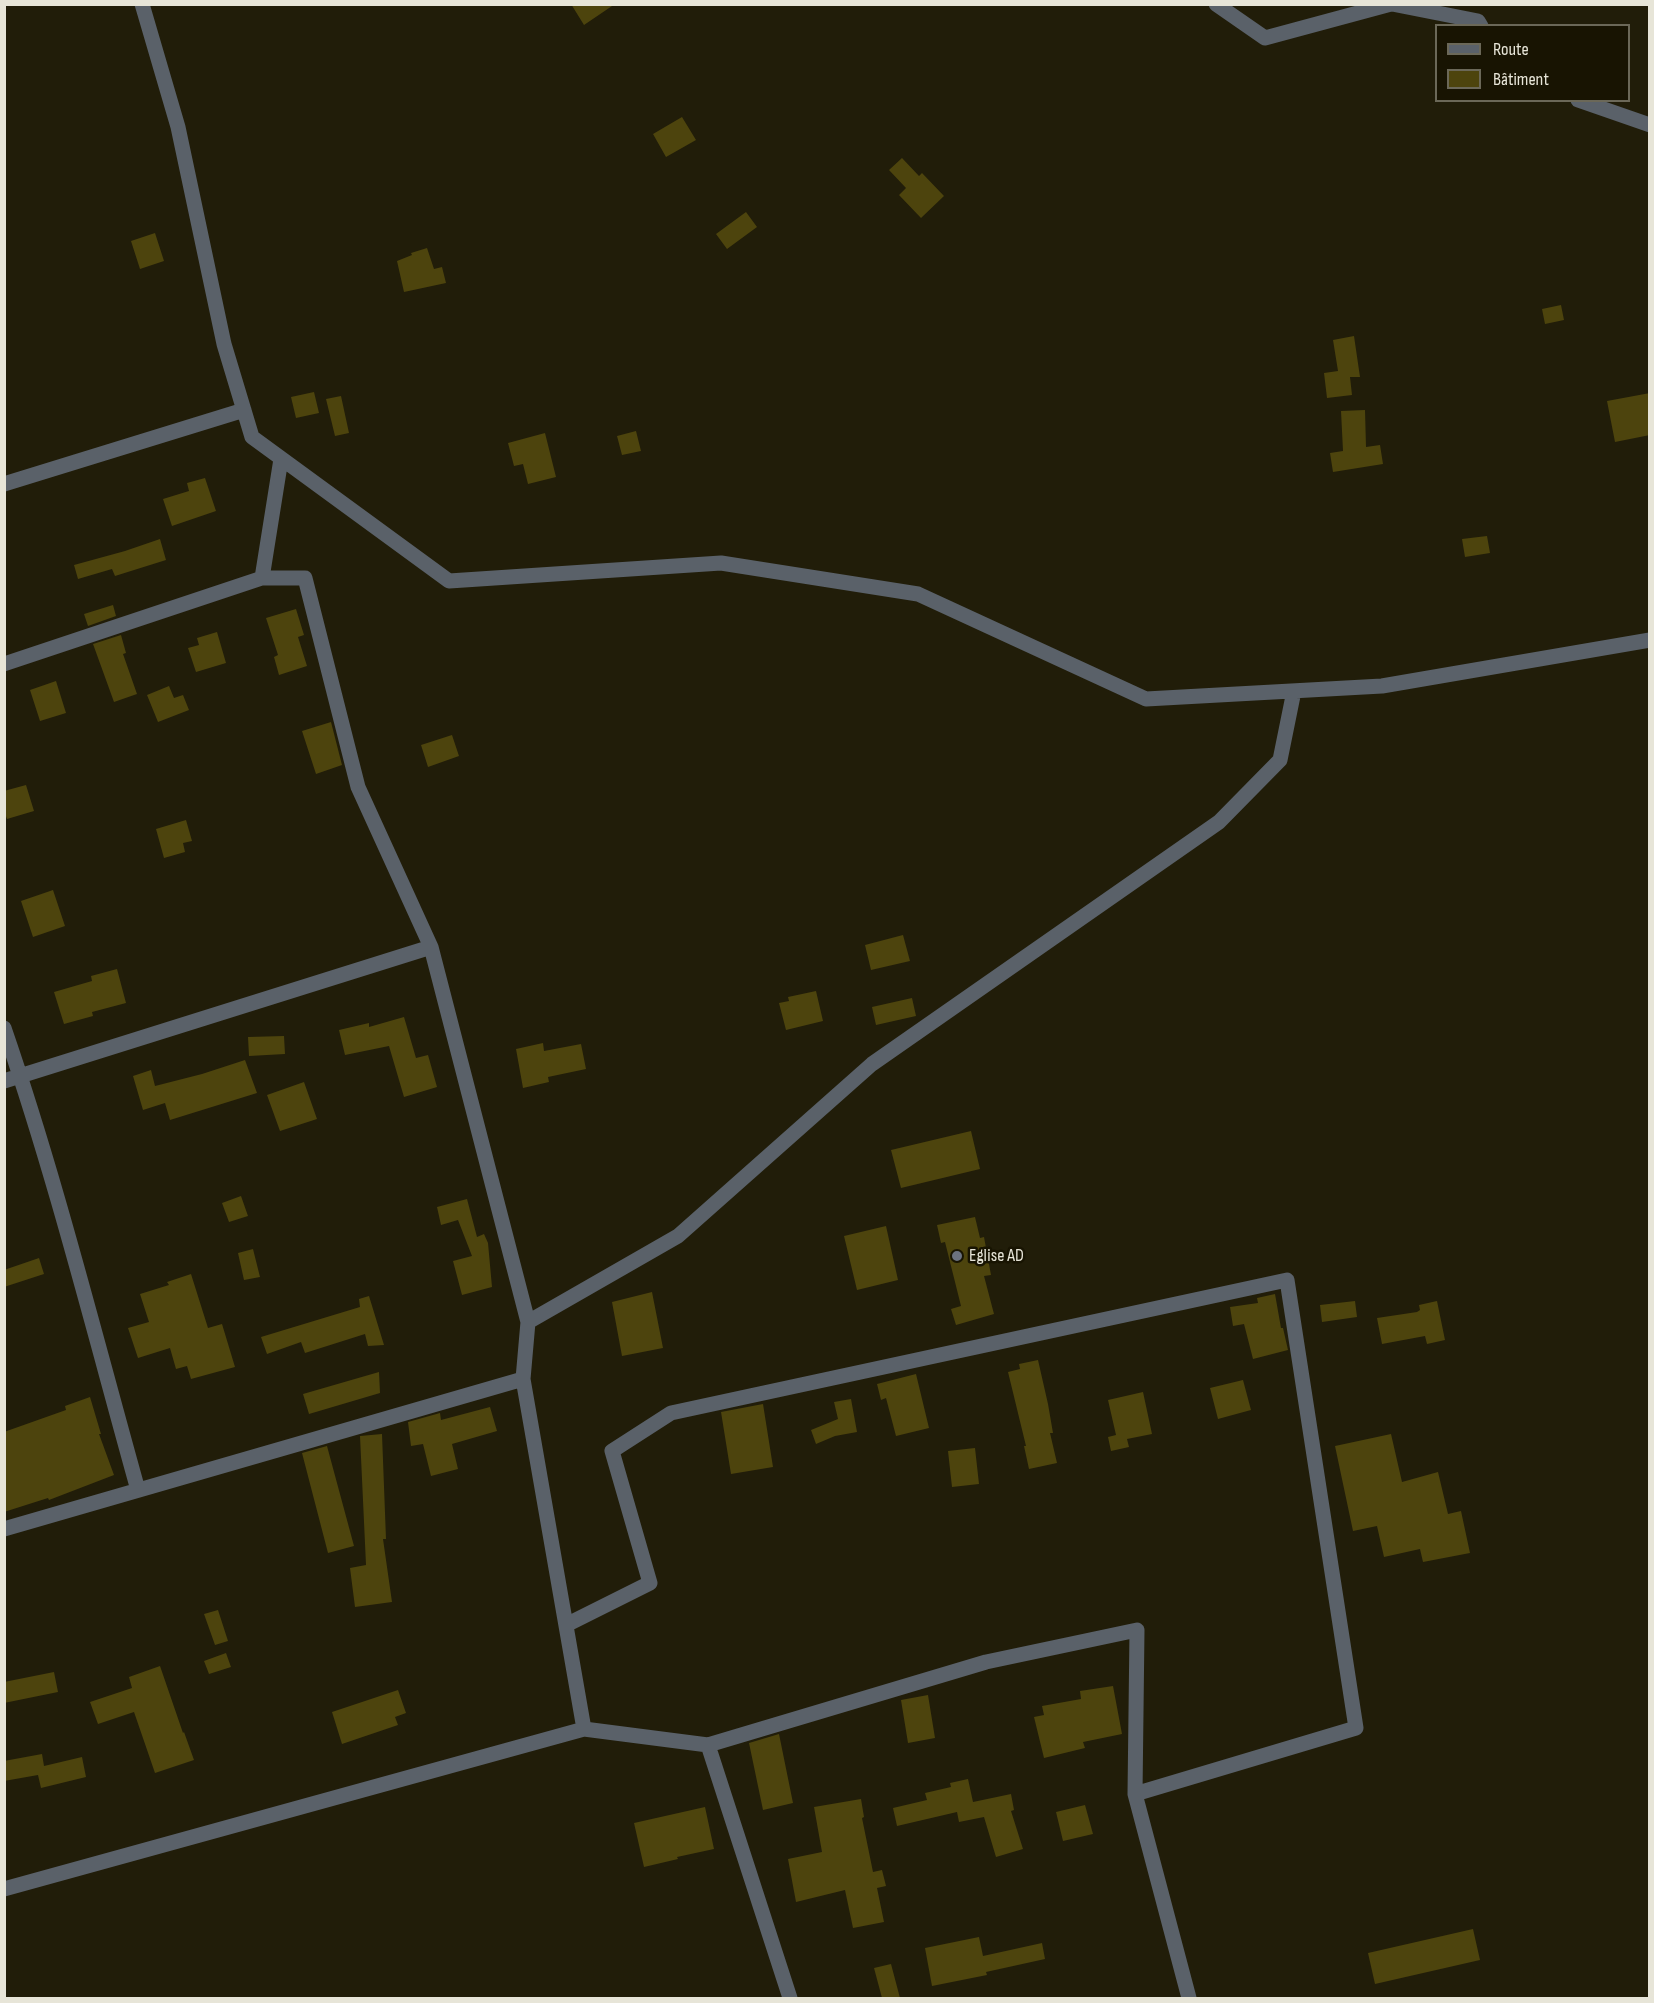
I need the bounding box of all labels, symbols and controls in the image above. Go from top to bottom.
legend [1435,24,1630,102]
text: Route [1493,39,1529,60]
text: Bâtiment [1493,69,1549,90]
place label: Eglise AD [969,1245,1024,1267]
marker: Eglise AD [950,1249,964,1263]

